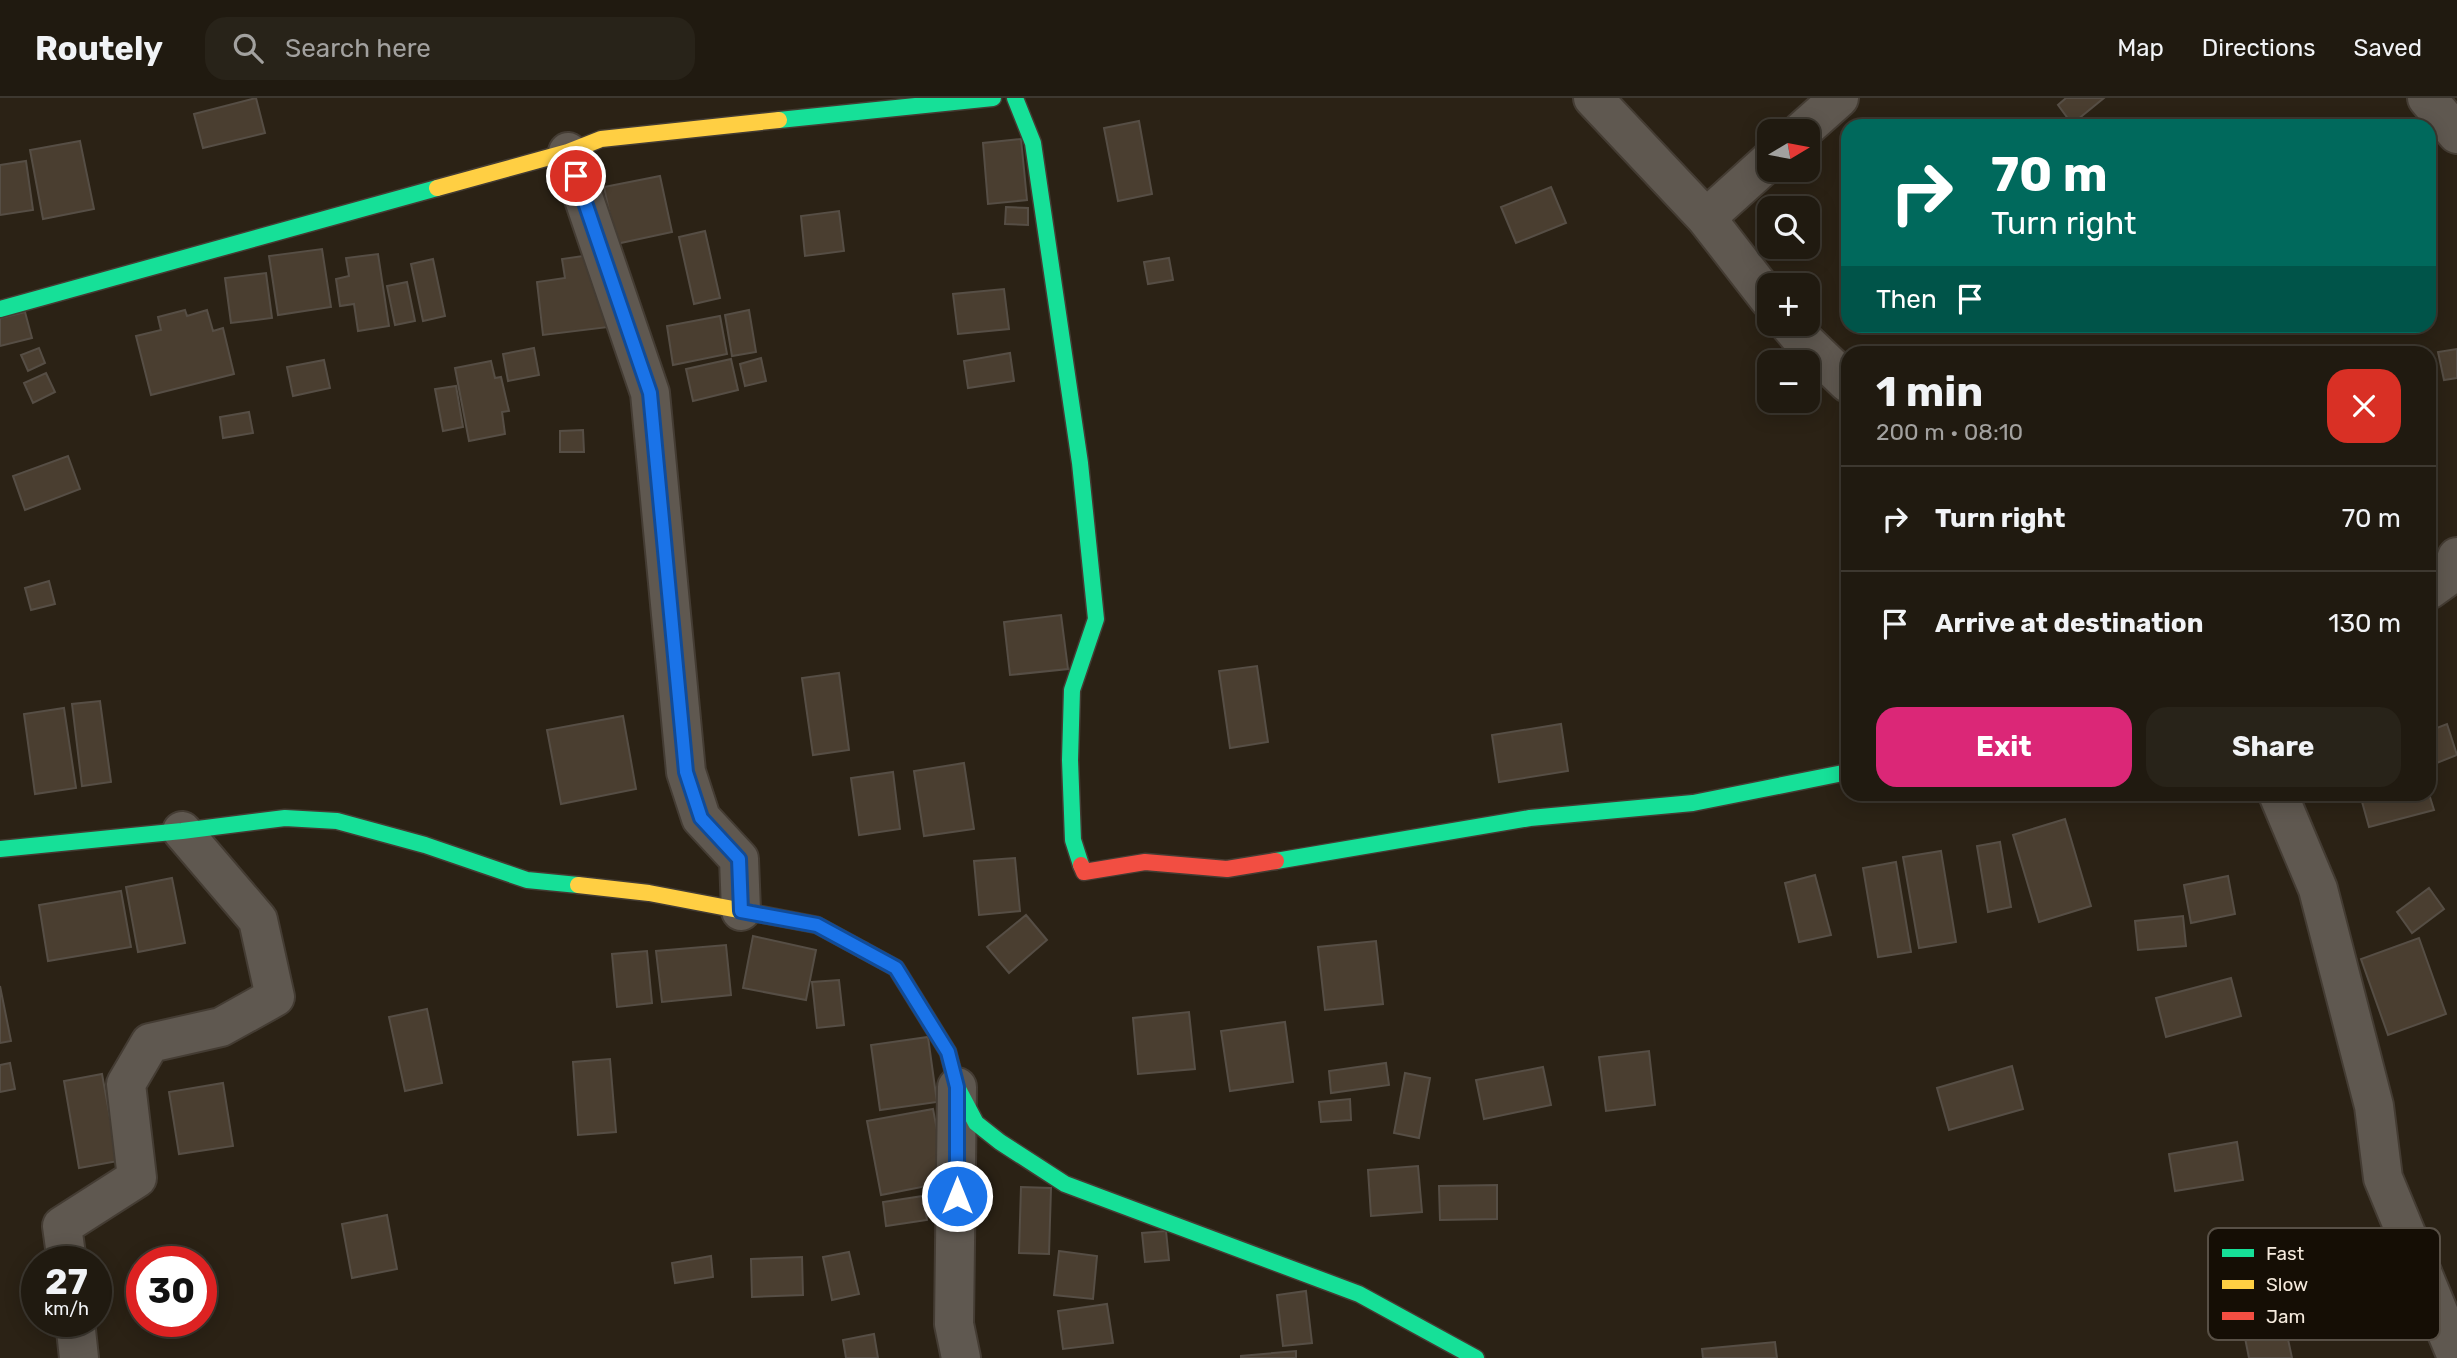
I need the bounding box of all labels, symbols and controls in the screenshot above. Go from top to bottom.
search box [205,17,695,80]
text: Routely [35,29,163,68]
icon: search [229,29,267,67]
text: Search here [285,33,431,64]
text: Map [2117,34,2164,62]
text: Directions [2202,34,2315,62]
text: Saved [2353,34,2422,62]
north arrow [1757,119,1820,182]
map controls [1757,119,1820,413]
text: 70 m [1991,145,2108,203]
pin [546,146,606,206]
icon: right [1876,147,1967,238]
icon: arrive [557,157,595,195]
button: search [1757,196,1820,259]
text: Turn right [1991,204,2136,242]
button: + [1757,273,1820,336]
icon: arrive [1951,280,1989,318]
text: Then [1876,284,1937,315]
button: − [1757,350,1820,413]
text: 1 min [1876,367,1983,417]
button: close [2327,369,2401,443]
text: 200 m · 08:10 [1876,418,2023,446]
icon: right [1876,500,1914,538]
text: Turn right [1935,503,2065,534]
text: 70 m [2342,503,2401,534]
icon: arrive [1876,605,1914,643]
text: Arrive at destination [1935,608,2203,639]
text: 130 m [2328,608,2401,639]
button: Exit [1876,707,2132,787]
button: Share [2146,707,2401,787]
position arrow [920,1159,994,1233]
legend [2208,1228,2440,1340]
text: Fast [2266,1242,2305,1265]
speed limit sign: 30 [126,1246,217,1337]
text: 27 [45,1261,88,1303]
text: Slow [2266,1273,2308,1296]
text: km/h [44,1298,89,1320]
text: Jam [2266,1305,2305,1328]

